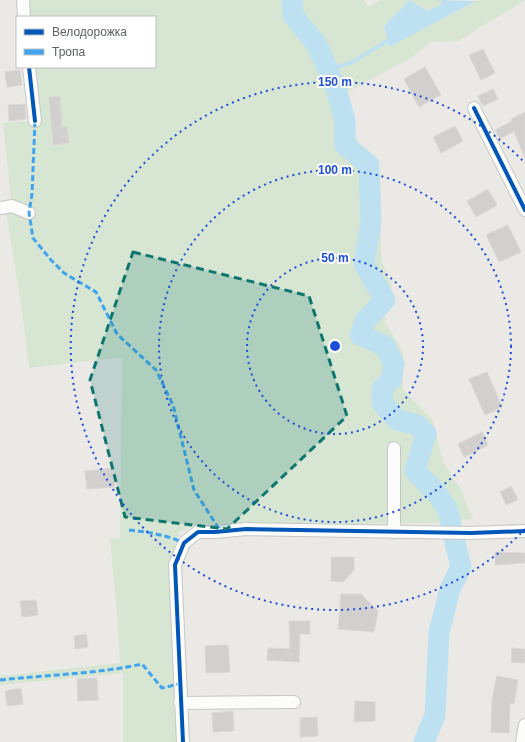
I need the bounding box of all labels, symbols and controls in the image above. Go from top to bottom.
legend [16,16,156,68]
text: Велодорожка [52,25,127,39]
text: Тропа [52,45,86,59]
text: 150 m [318,75,352,89]
text: 100 m [318,163,352,177]
text: 50 m [321,251,349,265]
centre of rings [328,339,342,353]

